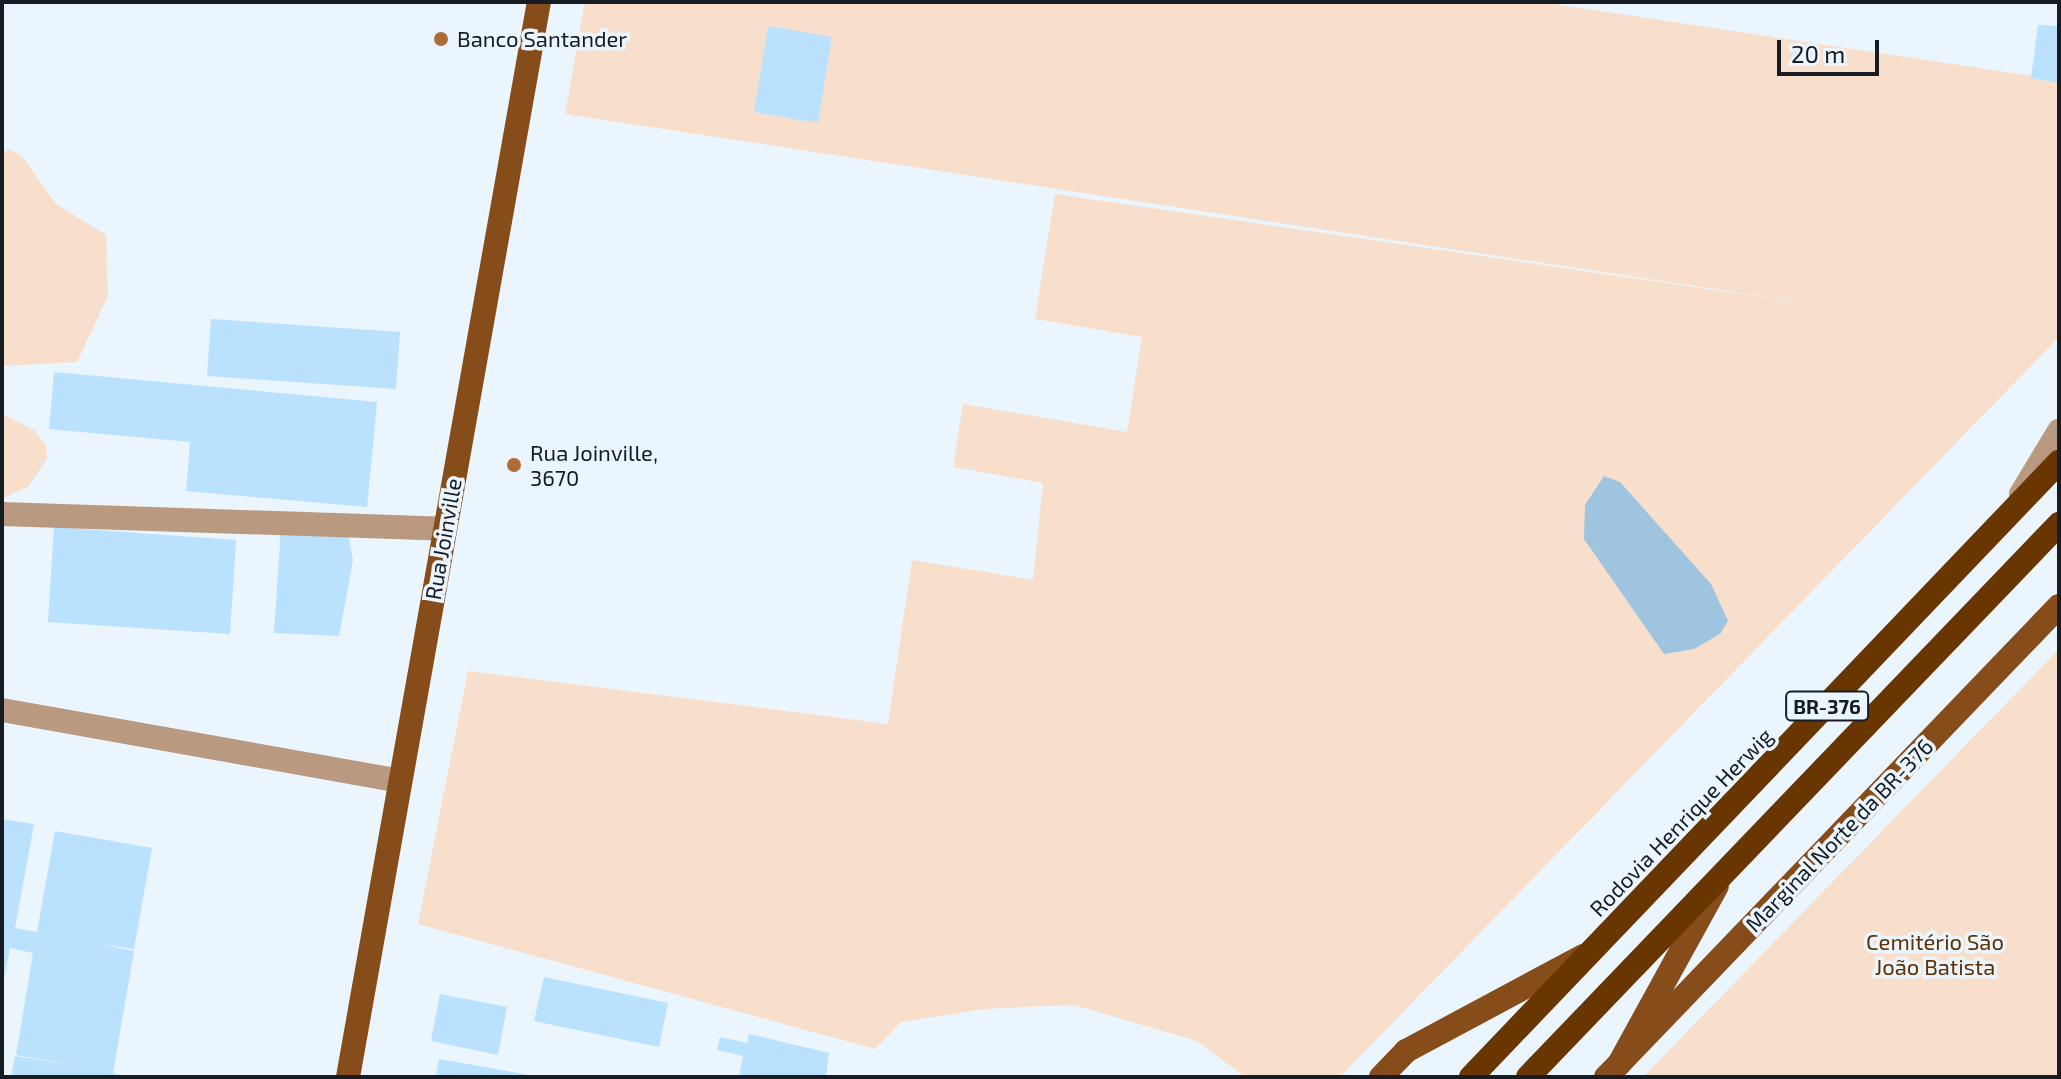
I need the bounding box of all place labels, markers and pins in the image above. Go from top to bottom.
place label: Banco Santander [457,26,627,52]
marker: Banco Santander [432,30,450,48]
place label: Rua Joinville, 3670 [530,439,658,490]
marker: Rua Joinville, 3670 [505,456,523,474]

